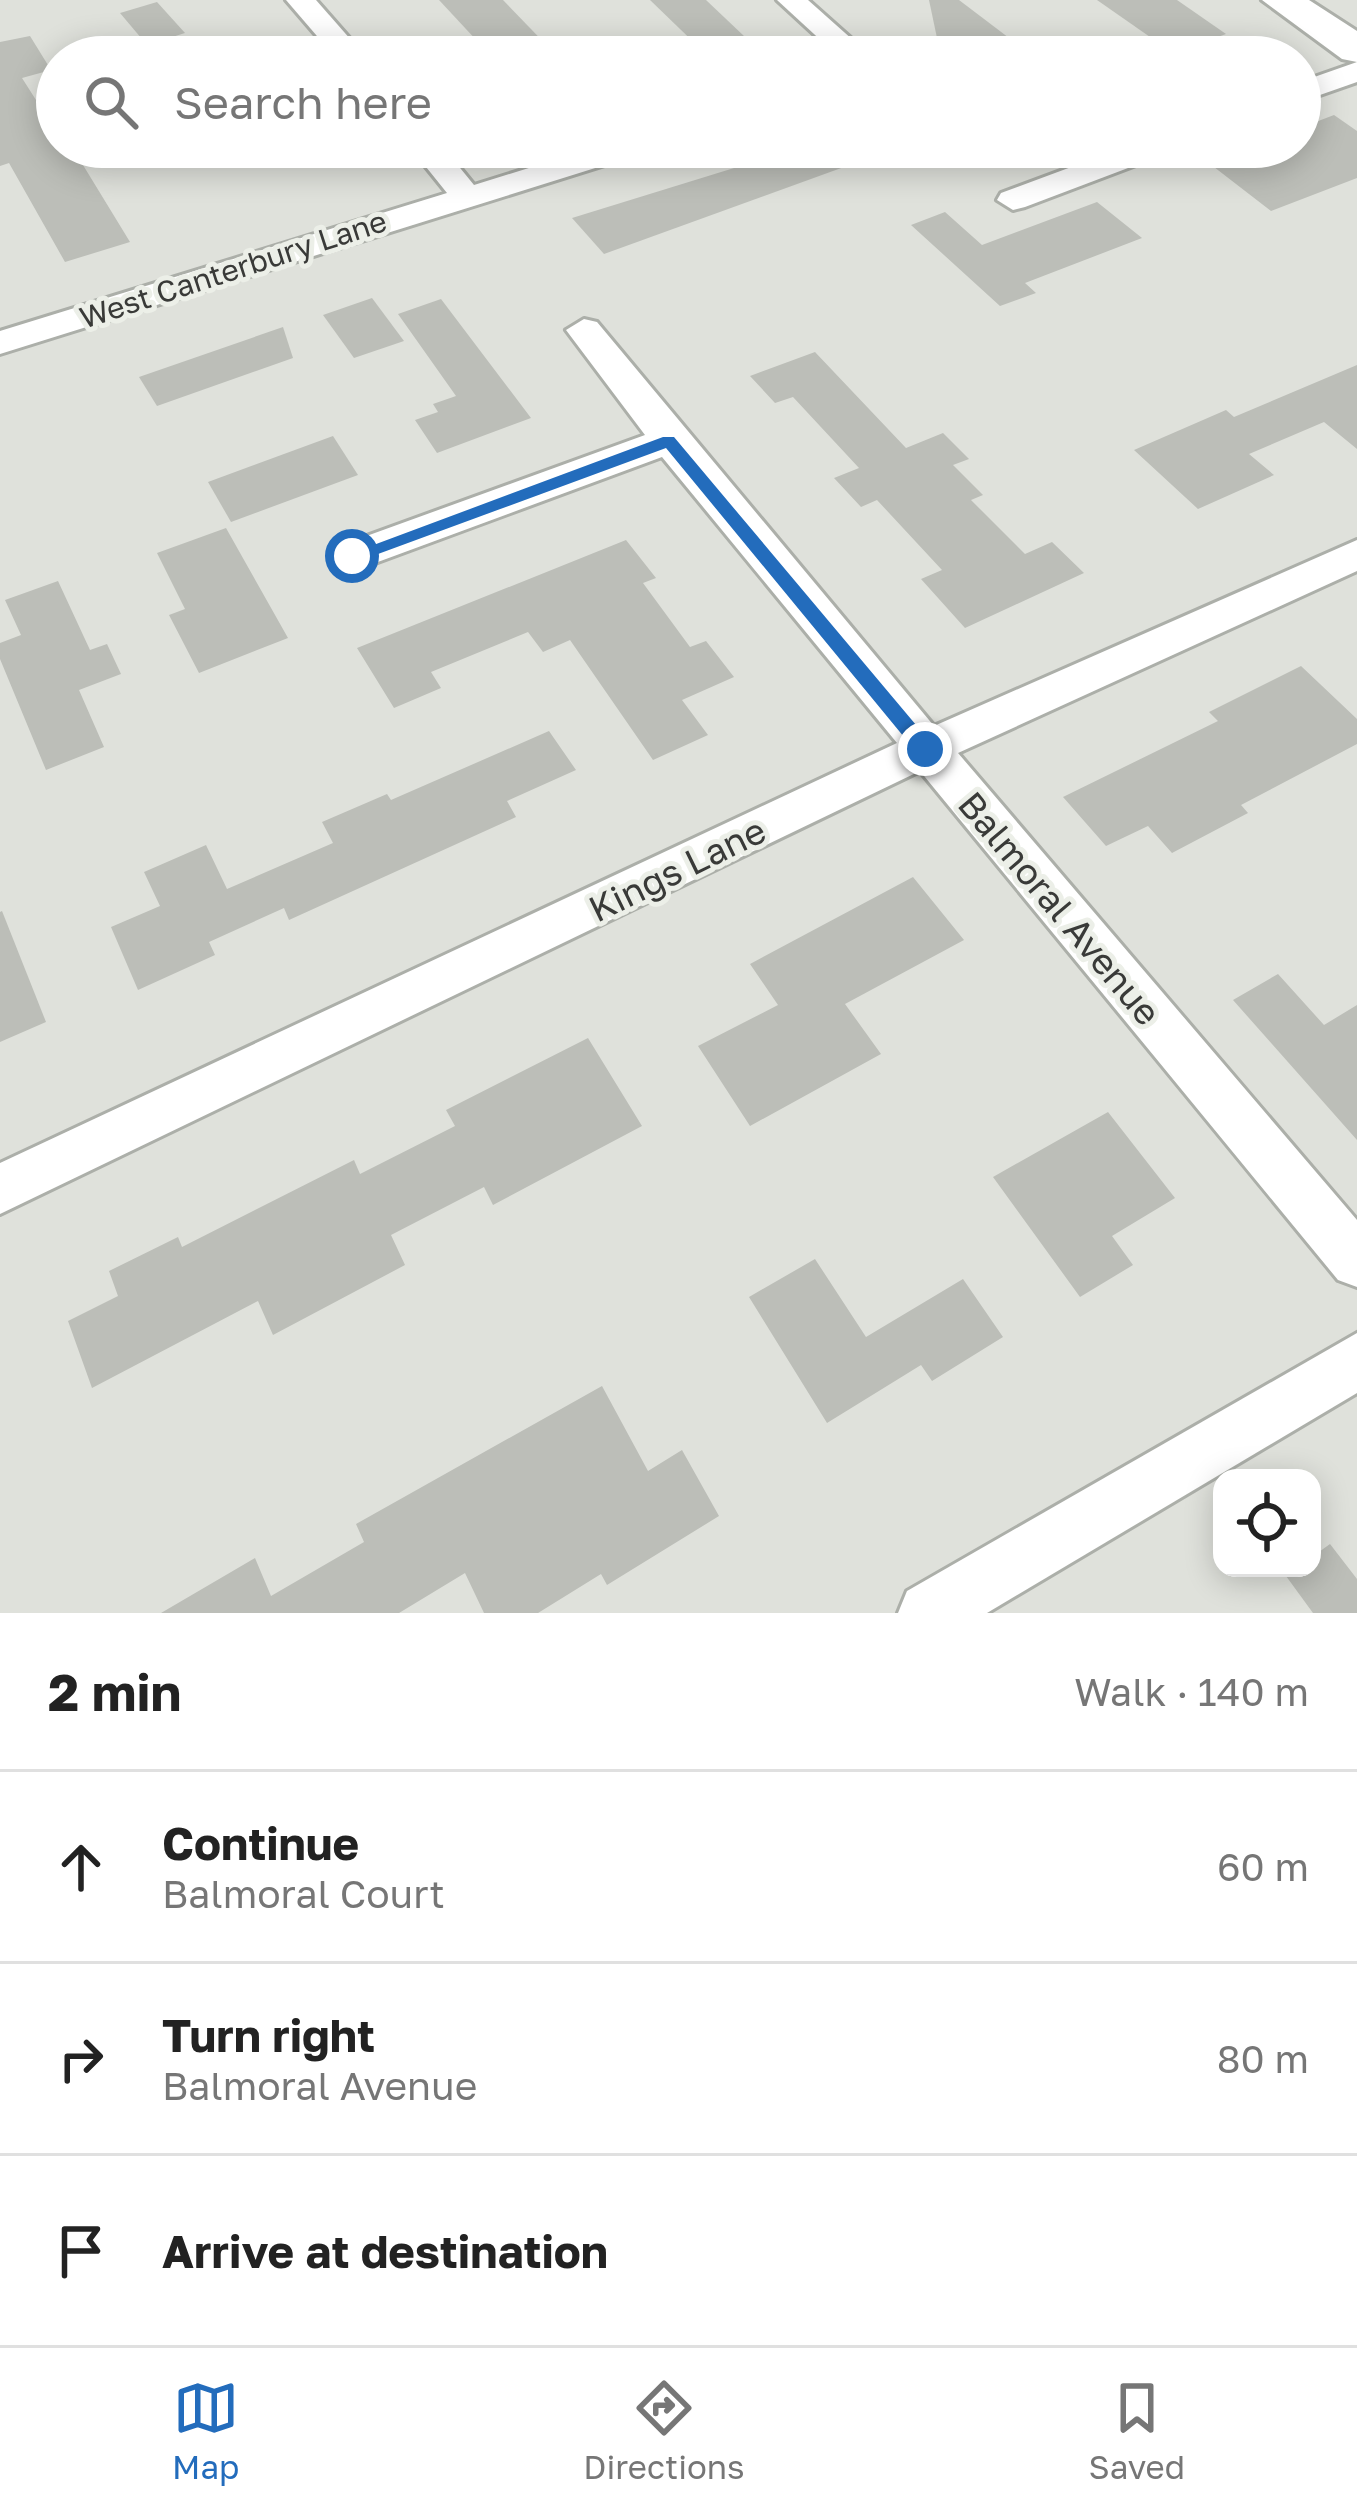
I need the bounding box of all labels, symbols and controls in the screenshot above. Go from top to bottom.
search box [36,36,1321,168]
icon: search [78,69,144,135]
text: Search here [174,75,432,129]
street label: West Canterbury Lane [75,202,391,336]
route start [325,529,379,583]
route end [898,722,952,776]
street label: Balmoral Avenue [950,783,1170,1033]
street label: Kings Lane [582,808,772,930]
map controls [1213,1469,1321,1577]
button: locate [1213,1469,1321,1577]
text: 2 min [48,1661,181,1722]
text: Walk · 140 m [1074,1668,1309,1715]
text: Continue [162,1816,359,1870]
icon: ahead [48,1834,114,1900]
text: 60 m [1217,1843,1309,1890]
text: Balmoral Court [162,1870,445,1917]
text: Turn right [162,2008,375,2062]
icon: right [48,2026,114,2092]
text: 80 m [1217,2035,1309,2082]
text: Balmoral Avenue [162,2062,477,2109]
icon: arrive [48,2218,114,2284]
text: Arrive at destination [162,2224,608,2278]
tab: Map [172,2375,239,2486]
tab: Directions [583,2375,745,2486]
tab: Saved [1089,2375,1185,2486]

